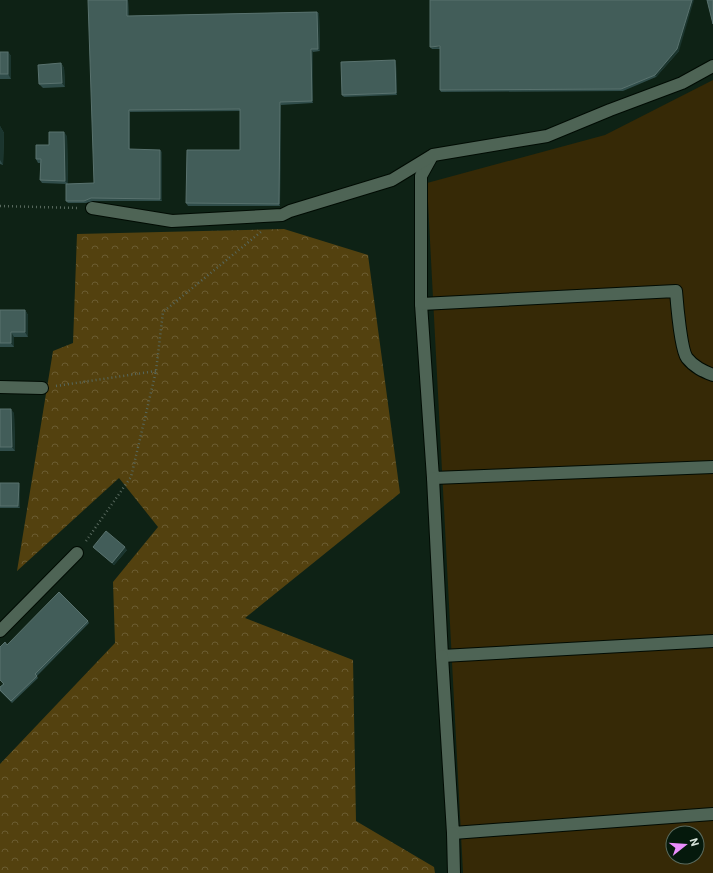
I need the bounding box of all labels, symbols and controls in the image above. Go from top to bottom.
north arrow [665,825,705,865]
text: N [687,837,702,848]

